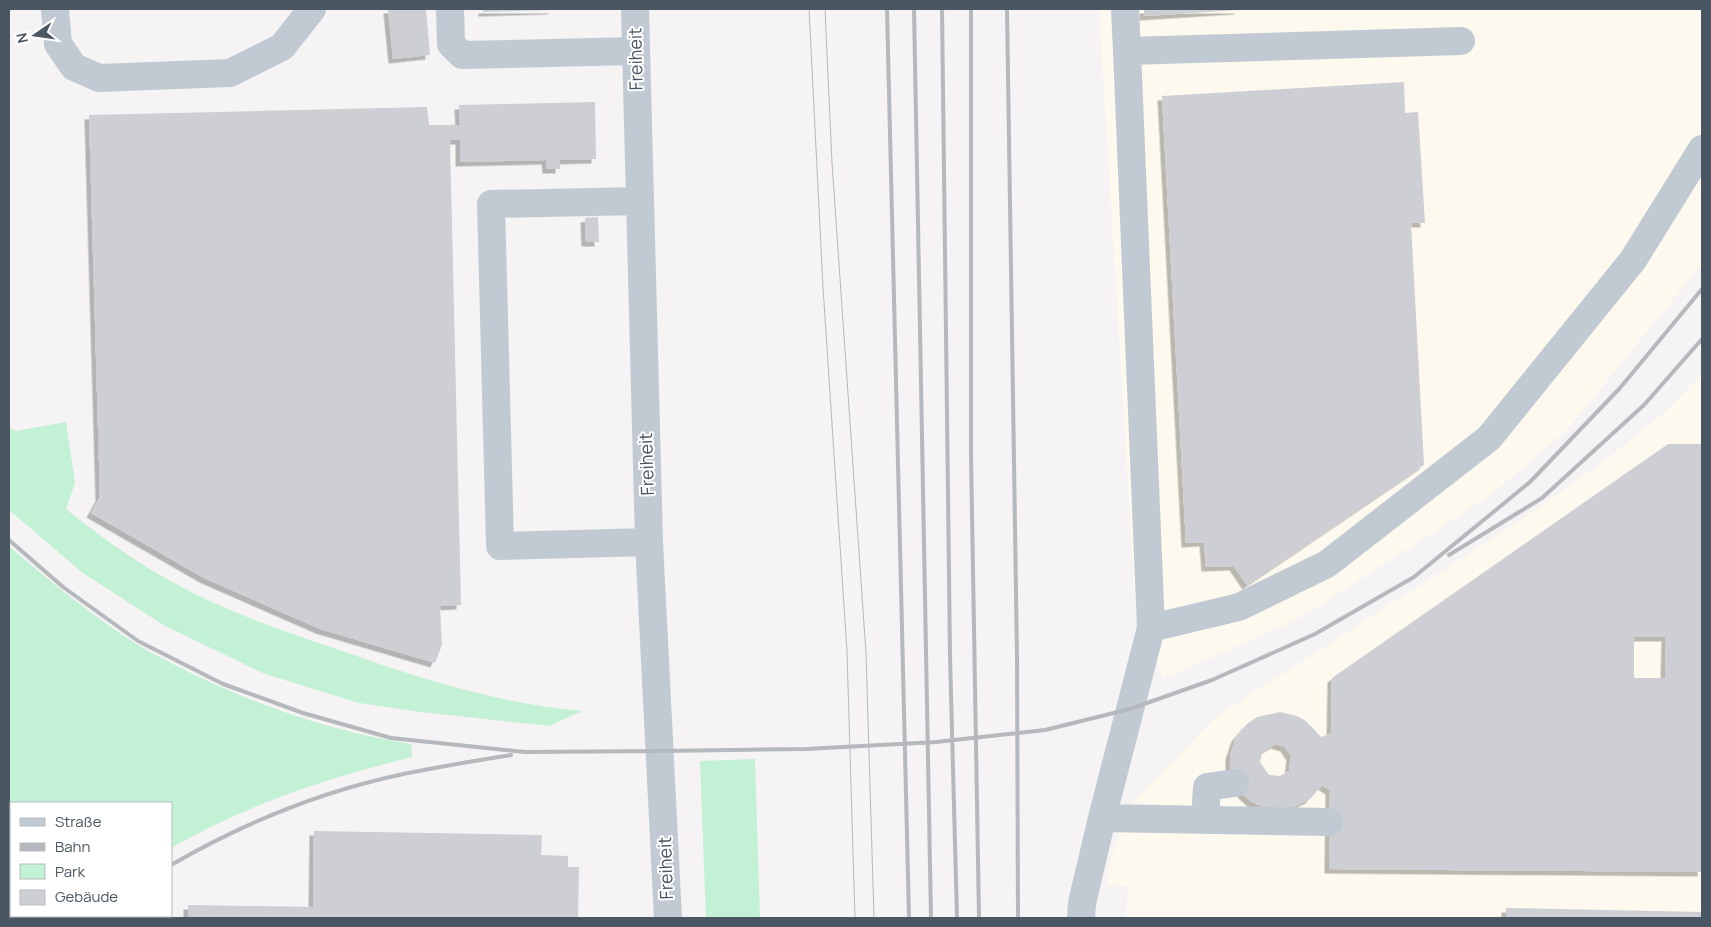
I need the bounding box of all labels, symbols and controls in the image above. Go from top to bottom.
north arrow [10,10,60,60]
street label: Freiheit [622,27,648,91]
text: N [11,31,32,45]
street label: Freiheit [633,432,659,496]
legend [10,802,172,917]
text: Straße [55,811,102,832]
text: Bahn [55,836,90,857]
street label: Freiheit [652,836,678,900]
text: Park [55,861,85,882]
text: Gebäude [55,886,118,907]

